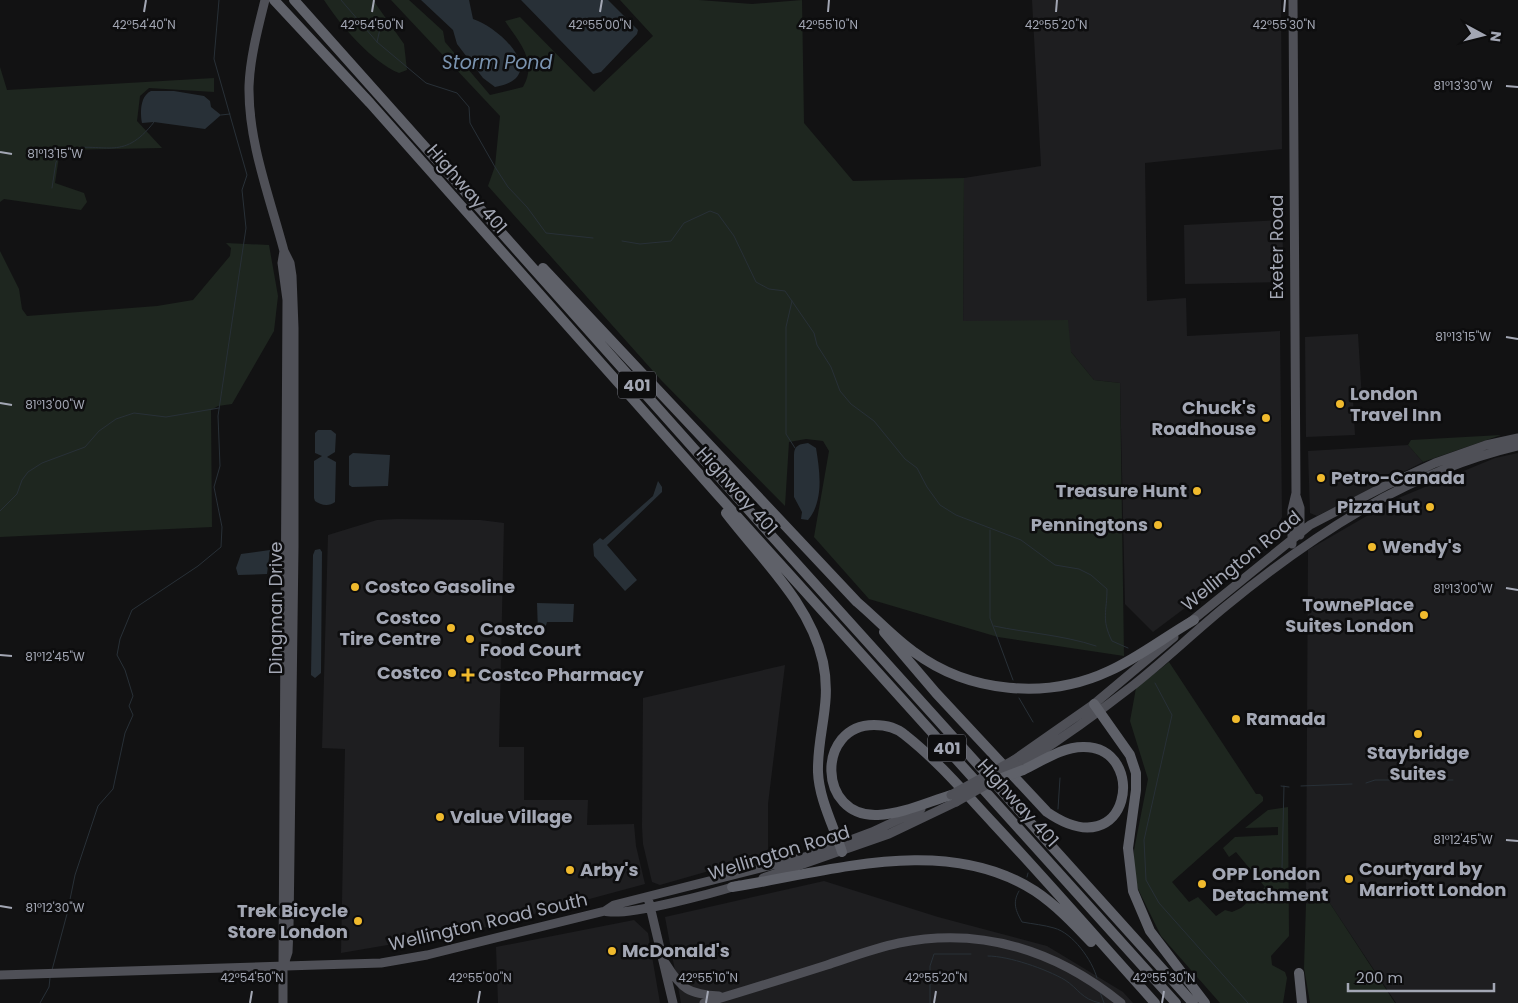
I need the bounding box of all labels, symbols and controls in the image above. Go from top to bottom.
north arrow [1458,10,1508,60]
text: 42°54'40"N [112,16,176,33]
text: 42°54'50"N [340,16,404,33]
text: 42°55'00"N [568,16,632,33]
text: 42°55'10"N [798,16,858,33]
text: 42°55'20"N [1025,16,1087,33]
text: 42°55'30"N [1253,16,1315,33]
text: N [1485,30,1506,43]
water label: Storm Pond [442,49,552,76]
text: 81°13'30"W [1434,77,1493,94]
street label: Highway 401 [422,139,513,239]
text: 81°13'15"W [27,145,83,162]
street label: Exeter Road [1264,194,1289,300]
text: 81°13'15"W [1435,328,1491,345]
road number: 401 [618,372,656,398]
place label: London Travel Inn [1350,381,1442,427]
place label: Chuck's Roadhouse [1151,395,1256,441]
text: 81°13'00"W [25,396,85,413]
marker: London Travel Inn [1334,398,1346,410]
marker: Chuck's Roadhouse [1260,412,1272,424]
street label: Highway 401 [691,441,784,540]
place label: Petro-Canada [1331,465,1465,490]
marker: Petro-Canada [1315,472,1327,484]
place label: Treasure Hunt [1056,478,1187,503]
marker: Treasure Hunt [1191,485,1203,497]
place label: Pizza Hut [1337,494,1420,519]
marker: Pizza Hut [1424,501,1436,513]
street label: Wellington Road [1176,505,1306,617]
place label: Penningtons [1031,512,1148,537]
marker: Penningtons [1152,519,1164,531]
place label: Wendy's [1382,534,1462,559]
street label: Dingman Drive [263,541,288,675]
marker: Wendy's [1366,541,1378,553]
place label: Costco Gasoline [365,574,515,599]
text: 81°13'00"W [1433,580,1493,597]
marker: Costco Gasoline [349,581,361,593]
place label: TownePlace Suites London [1285,592,1414,638]
place label: Costco Tire Centre [339,605,441,651]
marker: TownePlace Suites London [1418,609,1430,621]
place label: Costco Food Court [480,616,581,662]
marker: Costco Tire Centre [445,622,457,634]
marker: Costco Food Court [464,633,476,645]
text: 81°12'45"W [25,648,85,665]
place label: Costco [377,660,442,685]
place label: Costco Pharmacy [478,662,644,687]
marker: Costco [446,667,458,679]
marker: Costco Pharmacy [462,669,474,681]
place label: Ramada [1246,706,1326,731]
marker: Ramada [1230,713,1242,725]
marker: Staybridge Suites [1412,728,1424,740]
road number: 401 [928,734,966,761]
place label: Staybridge Suites [1367,740,1469,786]
street label: Highway 401 [972,753,1065,852]
place label: Value Village [450,804,572,829]
marker: Value Village [434,811,446,823]
street label: Wellington Road [705,819,853,886]
text: 81°12'45"W [1433,831,1493,848]
place label: Courtyard by Marriott London [1359,856,1506,902]
place label: Arby's [580,857,639,882]
place label: OPP London Detachment [1212,861,1328,907]
marker: Arby's [564,864,576,876]
marker: Courtyard by Marriott London [1343,873,1355,885]
marker: OPP London Detachment [1196,878,1208,890]
street label: Wellington Road South [386,886,590,957]
place label: Trek Bicycle Store London [228,898,348,944]
text: 81°12'30"W [26,899,85,916]
marker: Trek Bicycle Store London [352,915,364,927]
place label: McDonald's [622,938,730,963]
marker: McDonald's [606,945,618,957]
scale bar [1348,960,1494,992]
text: 200 m [1356,967,1403,988]
text: 42°54'50"N [220,969,284,986]
text: 42°55'00"N [448,969,512,986]
text: 42°55'10"N [678,969,738,986]
text: 42°55'20"N [905,969,967,986]
text: 42°55'30"N [1133,969,1195,986]

